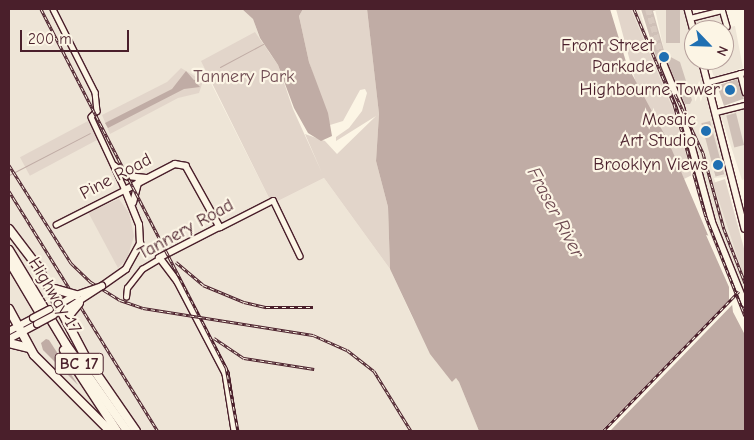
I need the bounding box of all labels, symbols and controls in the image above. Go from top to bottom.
scale bar [22,20,131,52]
north arrow [684,20,734,70]
text: 200 m [28,30,72,48]
place label: Front Street Parkade [561,36,654,78]
text: N [713,43,732,59]
marker: Front Street Parkade [658,51,670,63]
park label: Tannery Park [193,66,295,88]
place label: Highbourne Tower [580,79,720,101]
marker: Highbourne Tower [724,84,736,96]
place label: Mosaic Art Studio [620,110,696,152]
marker: Mosaic Art Studio [700,125,712,137]
street label: Pine Road [76,149,156,205]
place label: Brooklyn Views [593,154,708,176]
marker: Brooklyn Views [712,159,724,171]
water label: Fraser River [522,164,588,262]
street label: Tannery Road [134,195,238,265]
street label: Highway 17 [23,254,85,338]
road number: BC 17 [54,350,104,378]

